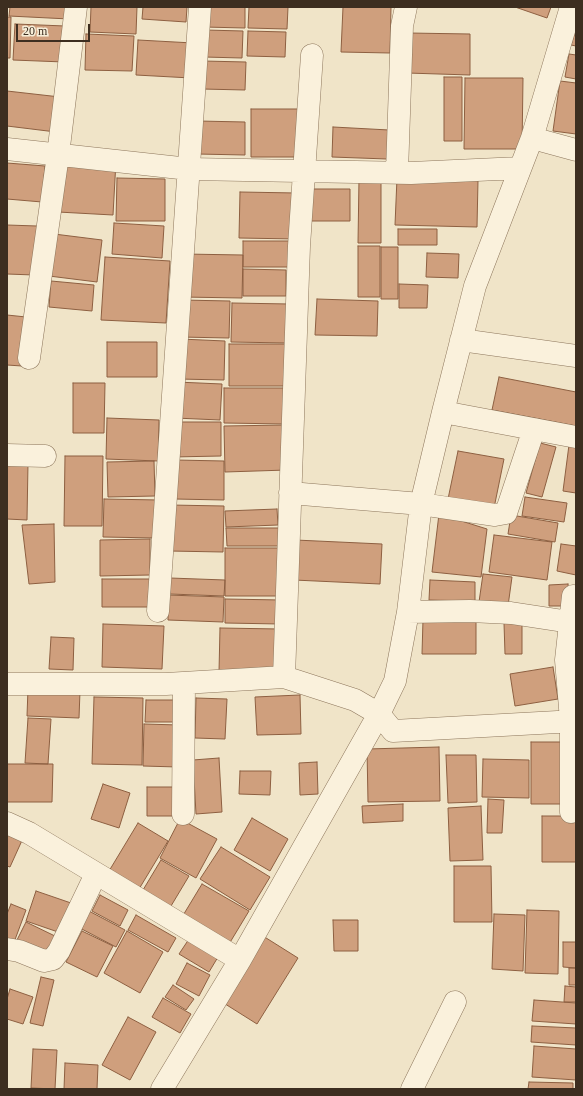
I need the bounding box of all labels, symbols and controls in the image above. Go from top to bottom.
scale bar [18,16,92,42]
text: 20 m [23,24,47,38]

